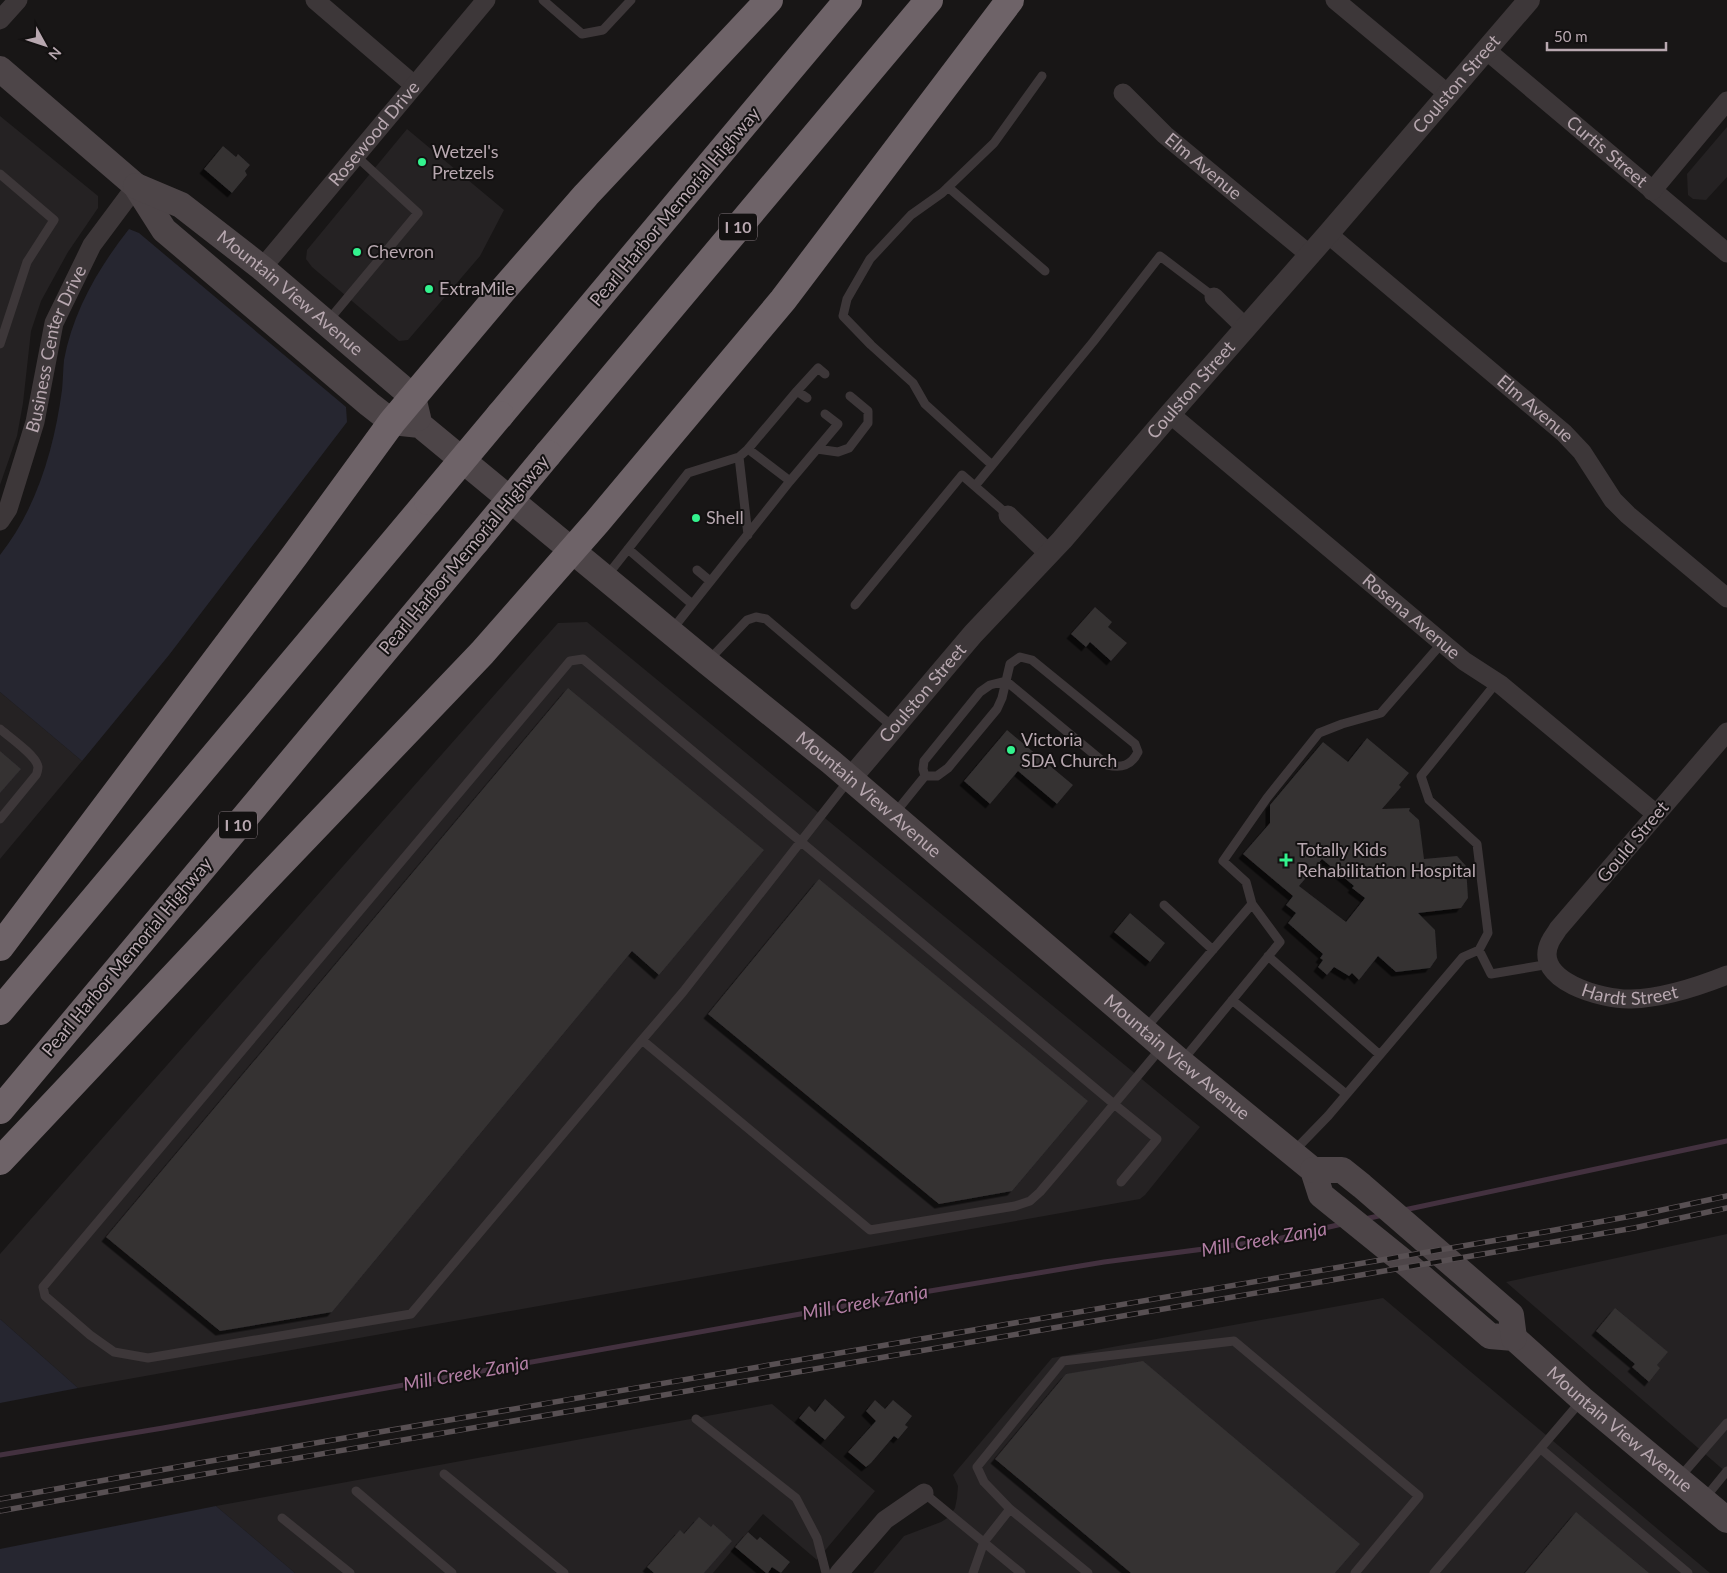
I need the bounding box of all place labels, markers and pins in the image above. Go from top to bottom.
place label: Wetzel's Pretzels [432,140,499,183]
marker: Wetzel's Pretzels [416,156,428,168]
place label: Chevron [367,240,434,262]
marker: Chevron [351,246,363,258]
place label: ExtraMile [439,277,515,299]
marker: ExtraMile [423,283,435,295]
place label: Shell [706,506,744,528]
marker: Shell [690,512,702,524]
place label: Victoria SDA Church [1021,728,1117,771]
marker: Victoria SDA Church [1005,744,1017,756]
place label: Totally Kids Rehabilitation Hospital [1297,838,1476,881]
marker: Totally Kids Rehabilitation Hospital [1279,853,1293,867]

